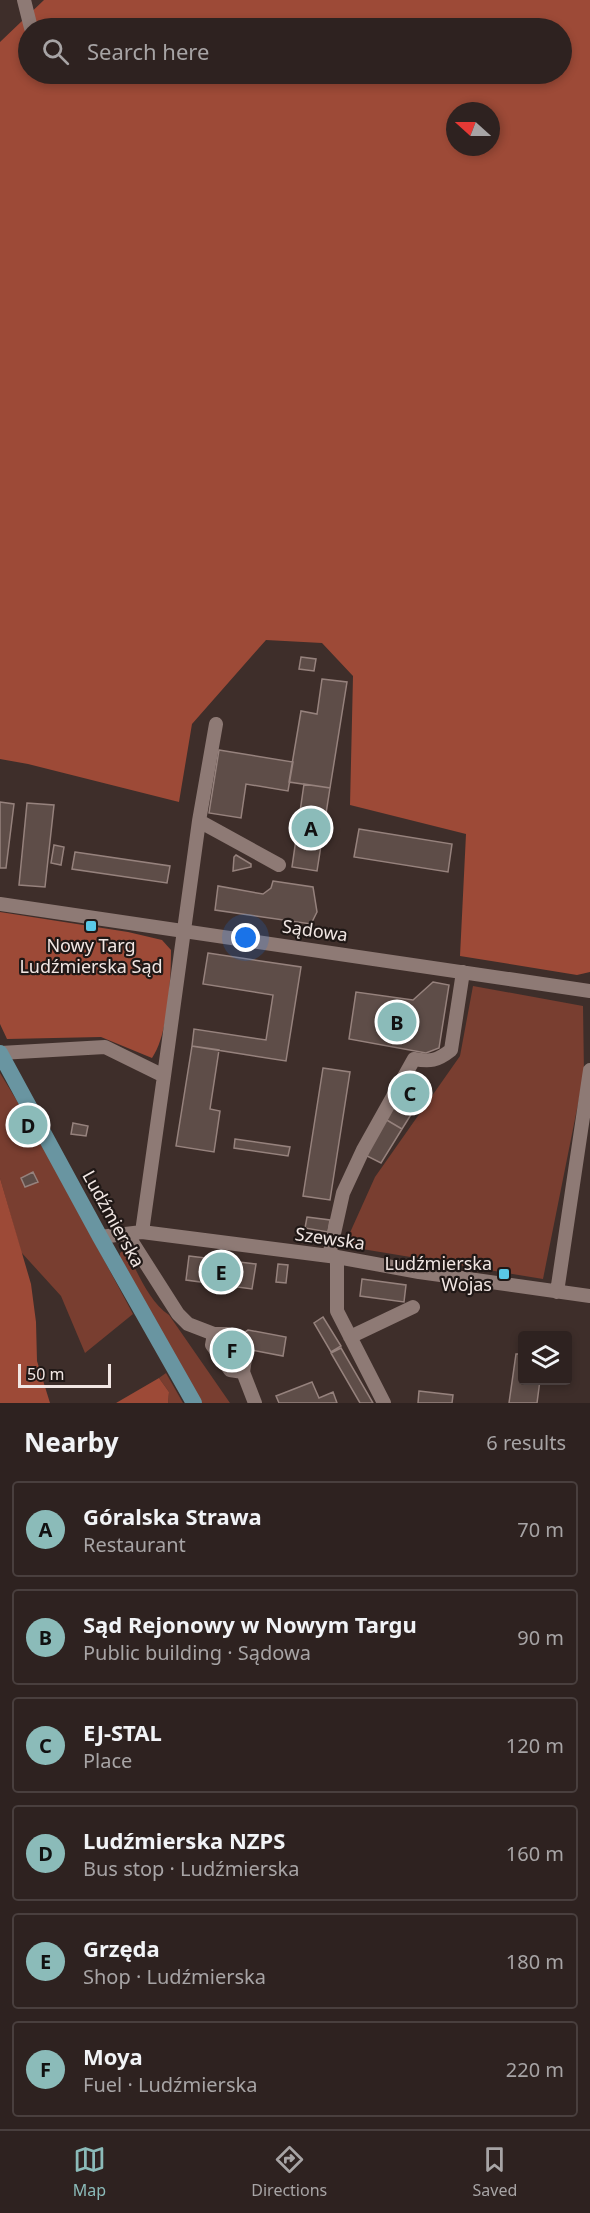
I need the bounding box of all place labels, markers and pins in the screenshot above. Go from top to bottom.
pin: A [292,806,330,850]
marker: Nowy Targ Ludźmierska Sąd [84,919,98,933]
place label: Nowy Targ Ludźmierska Sąd [19,933,163,978]
pin: B [378,1000,416,1044]
pin: C [390,1070,430,1116]
pin: D [9,1102,48,1148]
pin: E [202,1250,240,1294]
place label: Ludźmierska Wojas [385,1251,492,1296]
marker: Ludźmierska Wojas [497,1267,511,1281]
pin: F [212,1328,252,1372]

